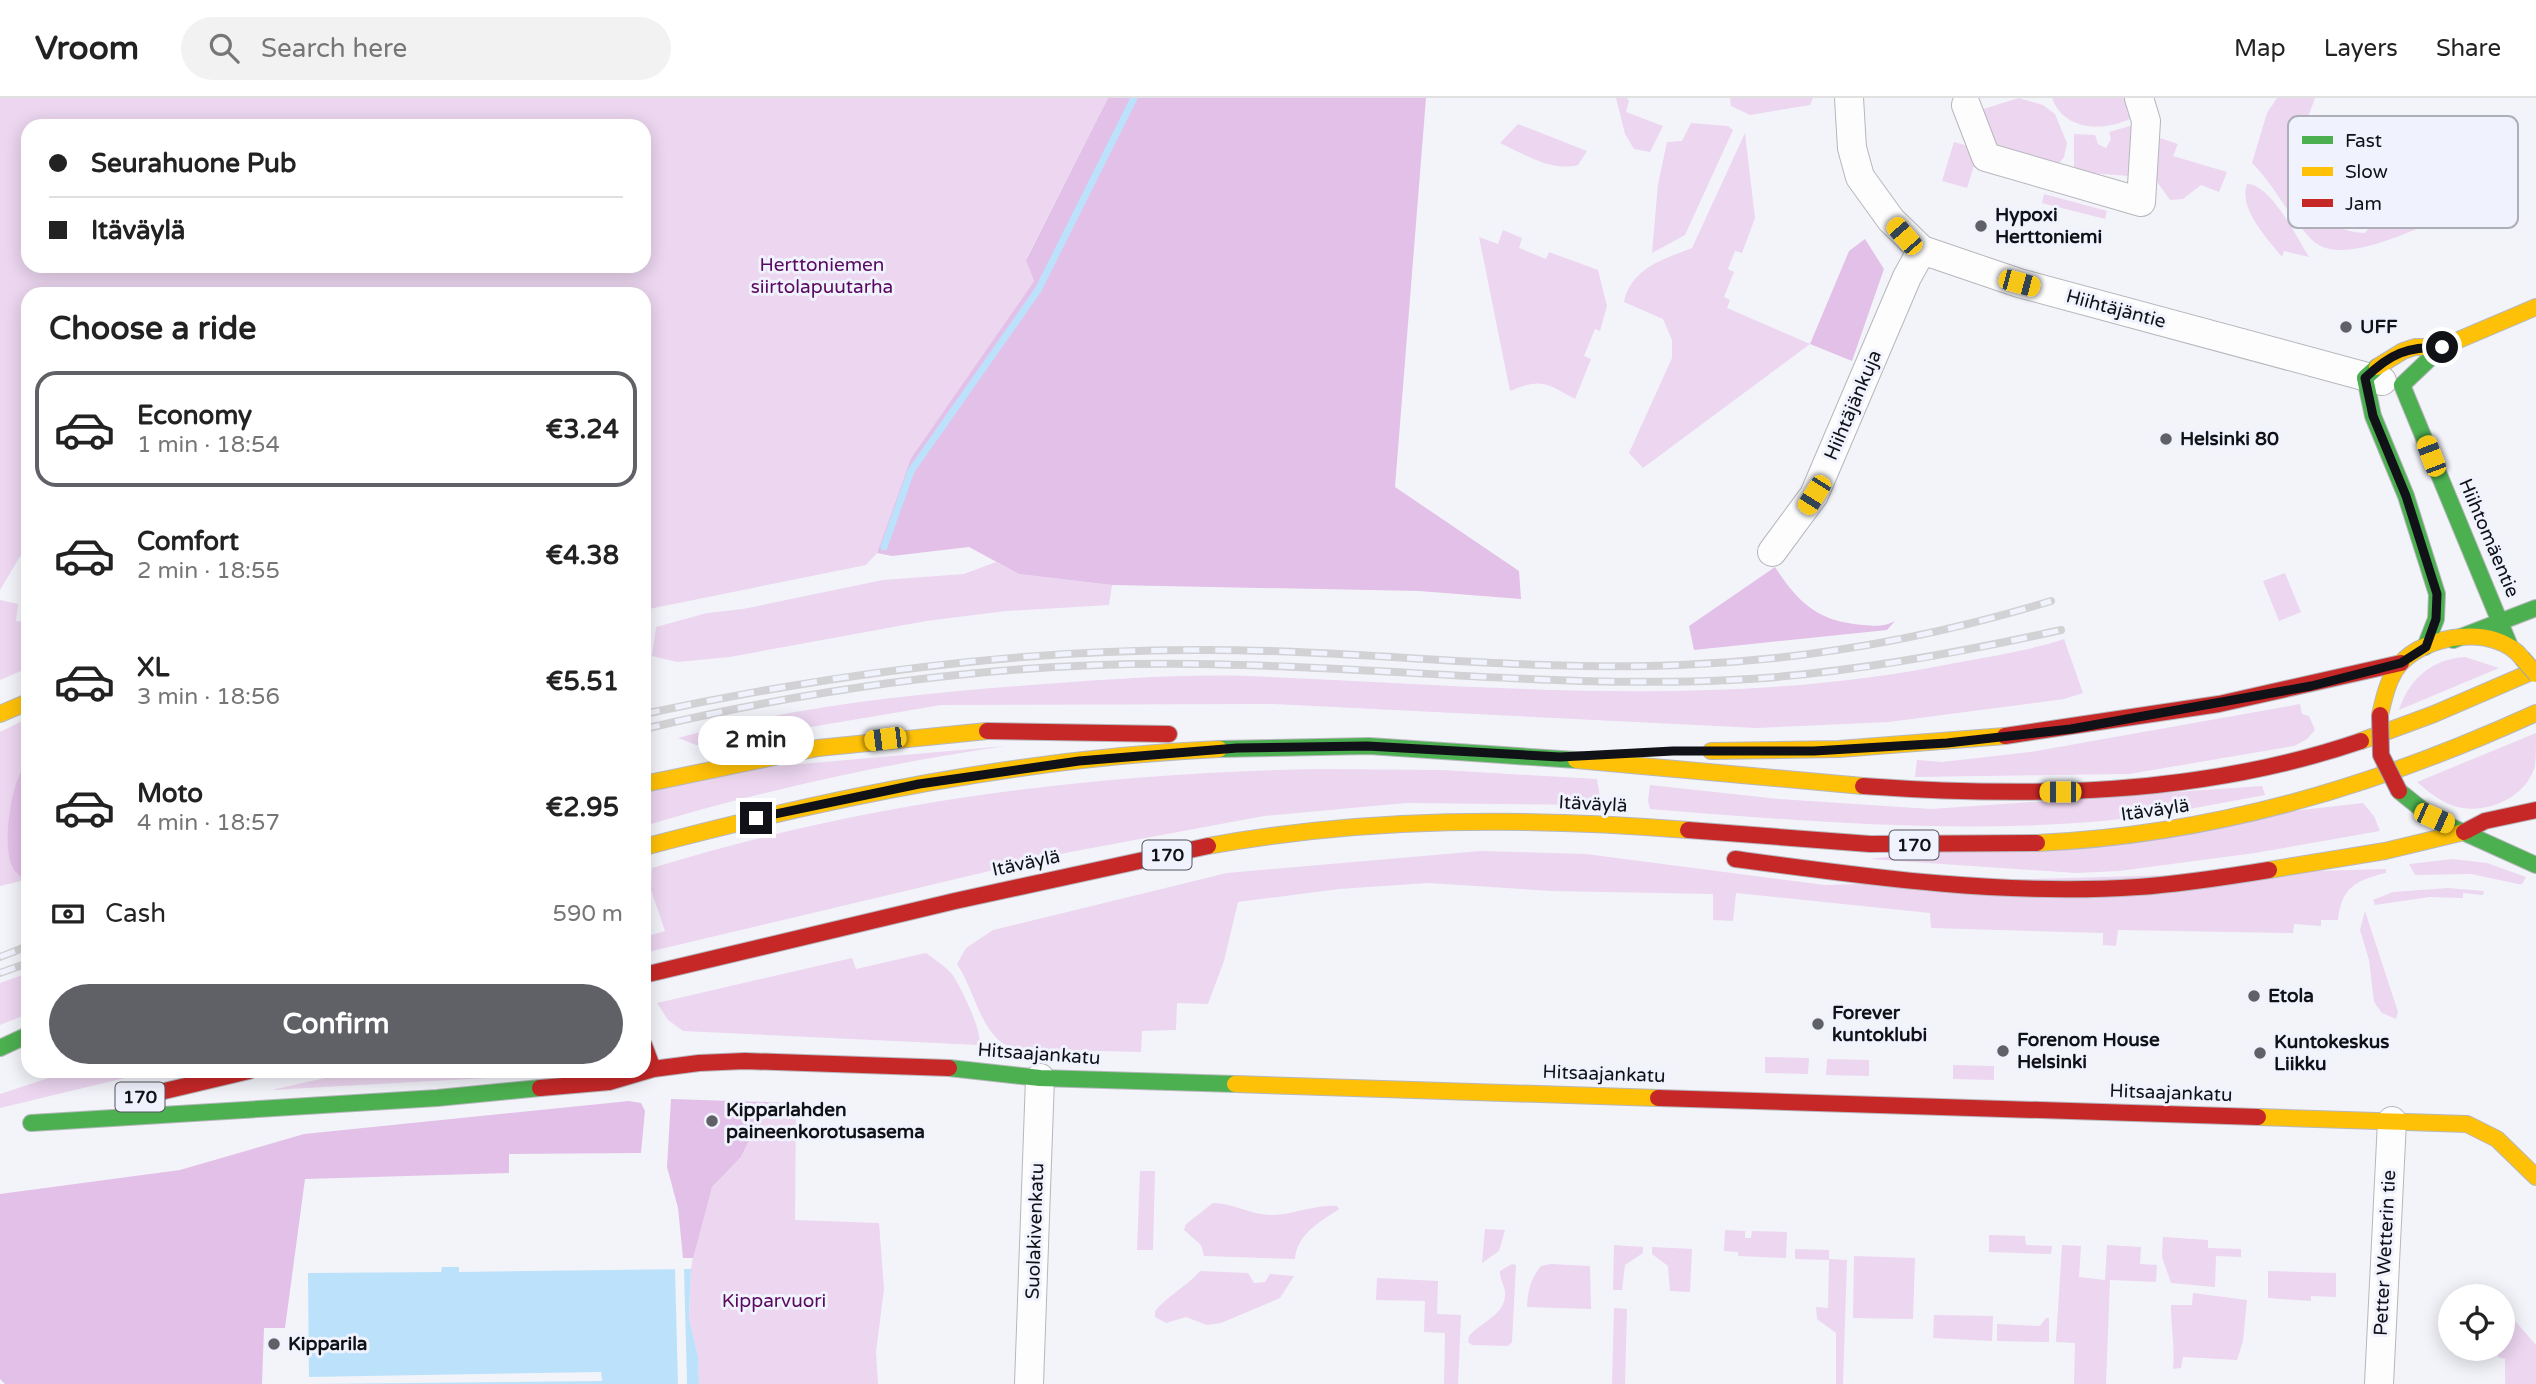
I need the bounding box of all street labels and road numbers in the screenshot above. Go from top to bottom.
street label: Hiihtäjäntie [2064,285,2168,333]
street label: Hiihtäjänkuja [1820,347,1886,463]
street label: Hiihtomäentie [2454,475,2524,601]
street label: Itäväylä [1558,791,1628,817]
street label: Itäväylä [2119,794,2191,826]
road number: 170 [1890,830,1938,860]
road number: 170 [1142,840,1192,870]
street label: Itäväylä [990,845,1062,881]
street label: Hitsaajankatu [977,1039,1101,1069]
street label: Hitsaajankatu [1542,1061,1666,1087]
street label: Hitsaajankatu [2109,1080,2233,1106]
road number: 170 [116,1082,164,1112]
street label: Suolakivenkatu [1022,1162,1048,1300]
street label: Petter Wetterin tie [2370,1169,2400,1337]

